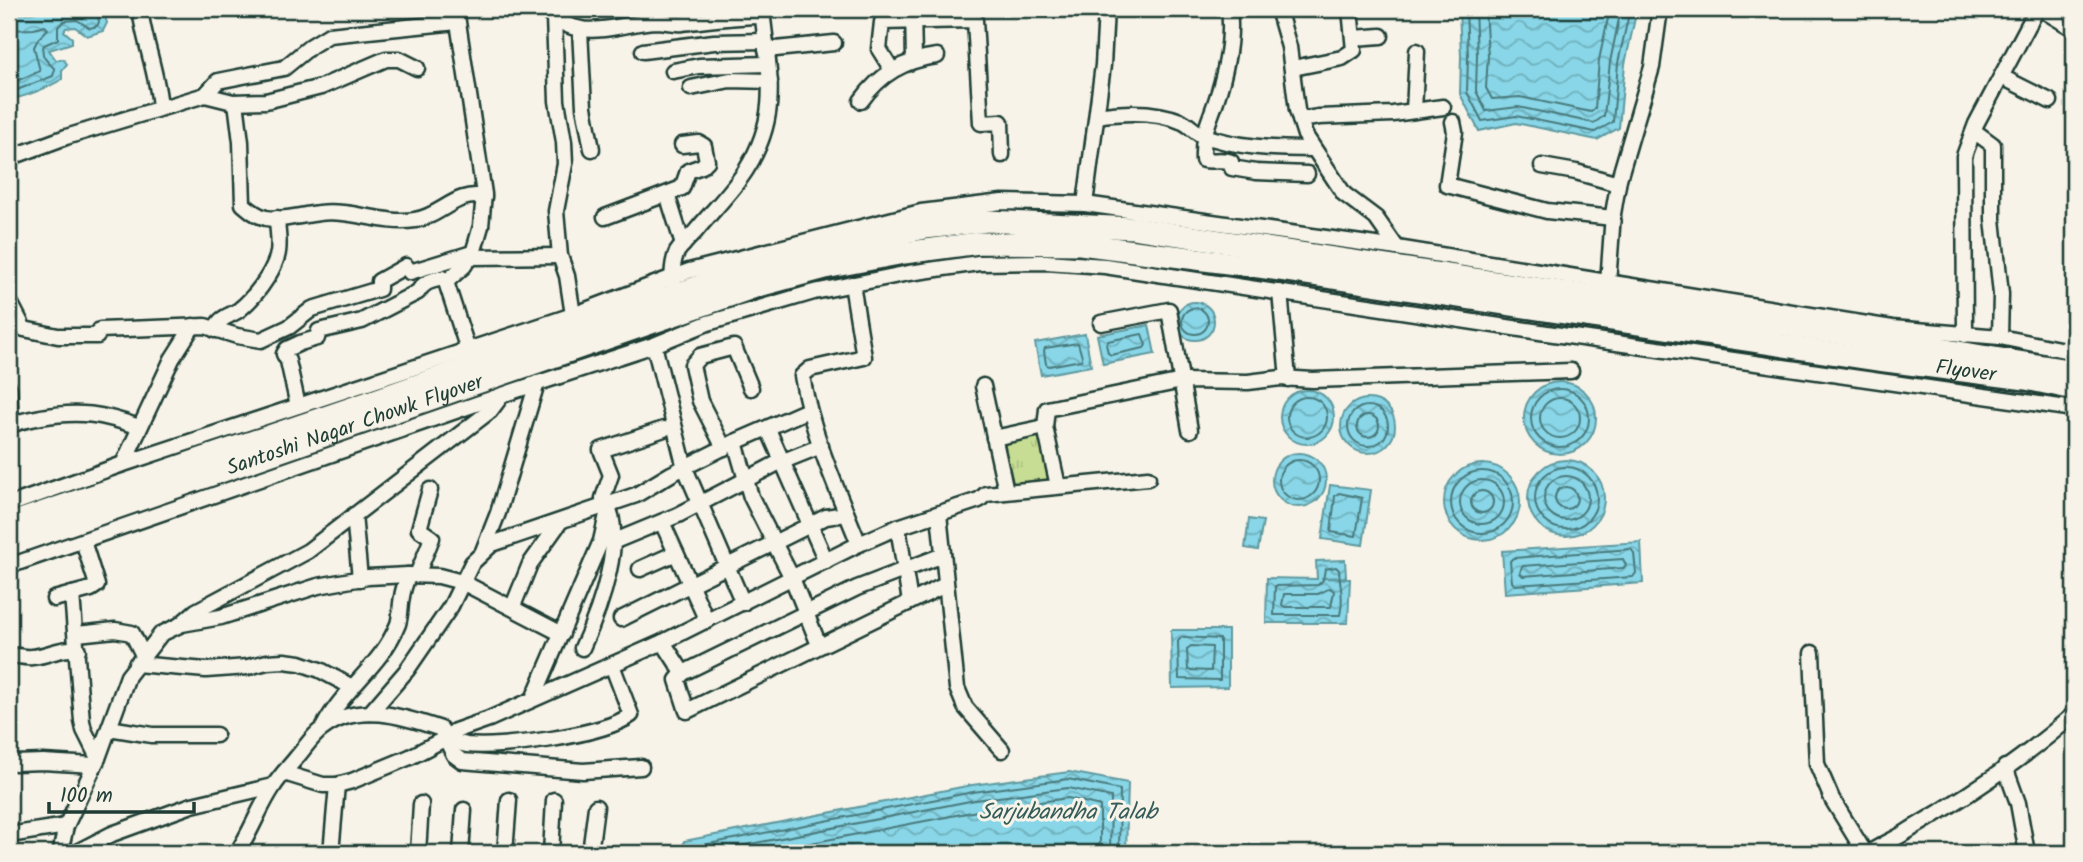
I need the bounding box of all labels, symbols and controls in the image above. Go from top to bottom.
street label: Flyover [1934,351,1999,392]
street label: Santoshi Nagar Chowk Flyover [222,365,489,485]
scale bar [49,771,194,815]
text: 100 m [60,780,113,813]
water label: Sarjubandha Talab [979,795,1160,831]

